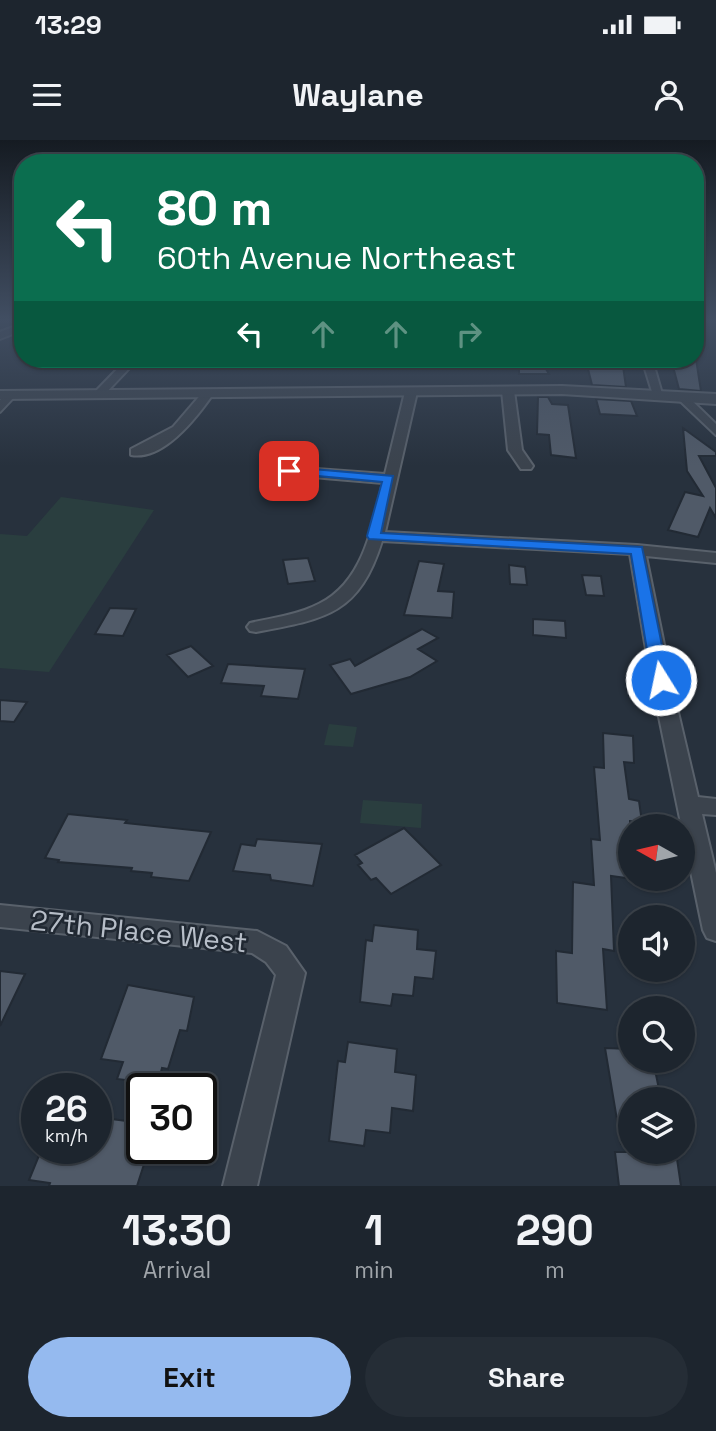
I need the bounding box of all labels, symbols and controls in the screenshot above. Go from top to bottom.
text: 13:29 [35,8,102,42]
text: Waylane [292,75,424,115]
icon: menu [28,76,66,114]
icon: person [650,76,688,114]
text: 80 m [157,177,272,239]
icon: left [42,182,133,273]
text: 60th Avenue Northeast [157,238,516,278]
icon: left [231,315,269,353]
icon: ahead [304,315,342,353]
icon: ahead [377,315,415,353]
icon: right [450,315,488,353]
pin [259,441,319,501]
icon: arrive [270,452,308,490]
position arrow [624,643,698,717]
north arrow [618,814,695,891]
map controls [618,814,695,1164]
street label: 27th Place West [29,902,249,960]
button: sound [618,905,695,982]
button: search [618,996,695,1073]
speed limit sign: 30 [126,1073,217,1164]
text: 26 [45,1087,88,1131]
button: layers [618,1087,695,1164]
text: km/h [45,1124,88,1147]
text: 13:30 [122,1204,232,1257]
text: 1 [364,1204,383,1257]
text: 290 [516,1204,594,1257]
text: Arrival [143,1255,211,1285]
text: min [354,1255,394,1285]
text: m [545,1255,565,1285]
button: Exit [28,1337,351,1417]
button: Share [365,1337,688,1417]

